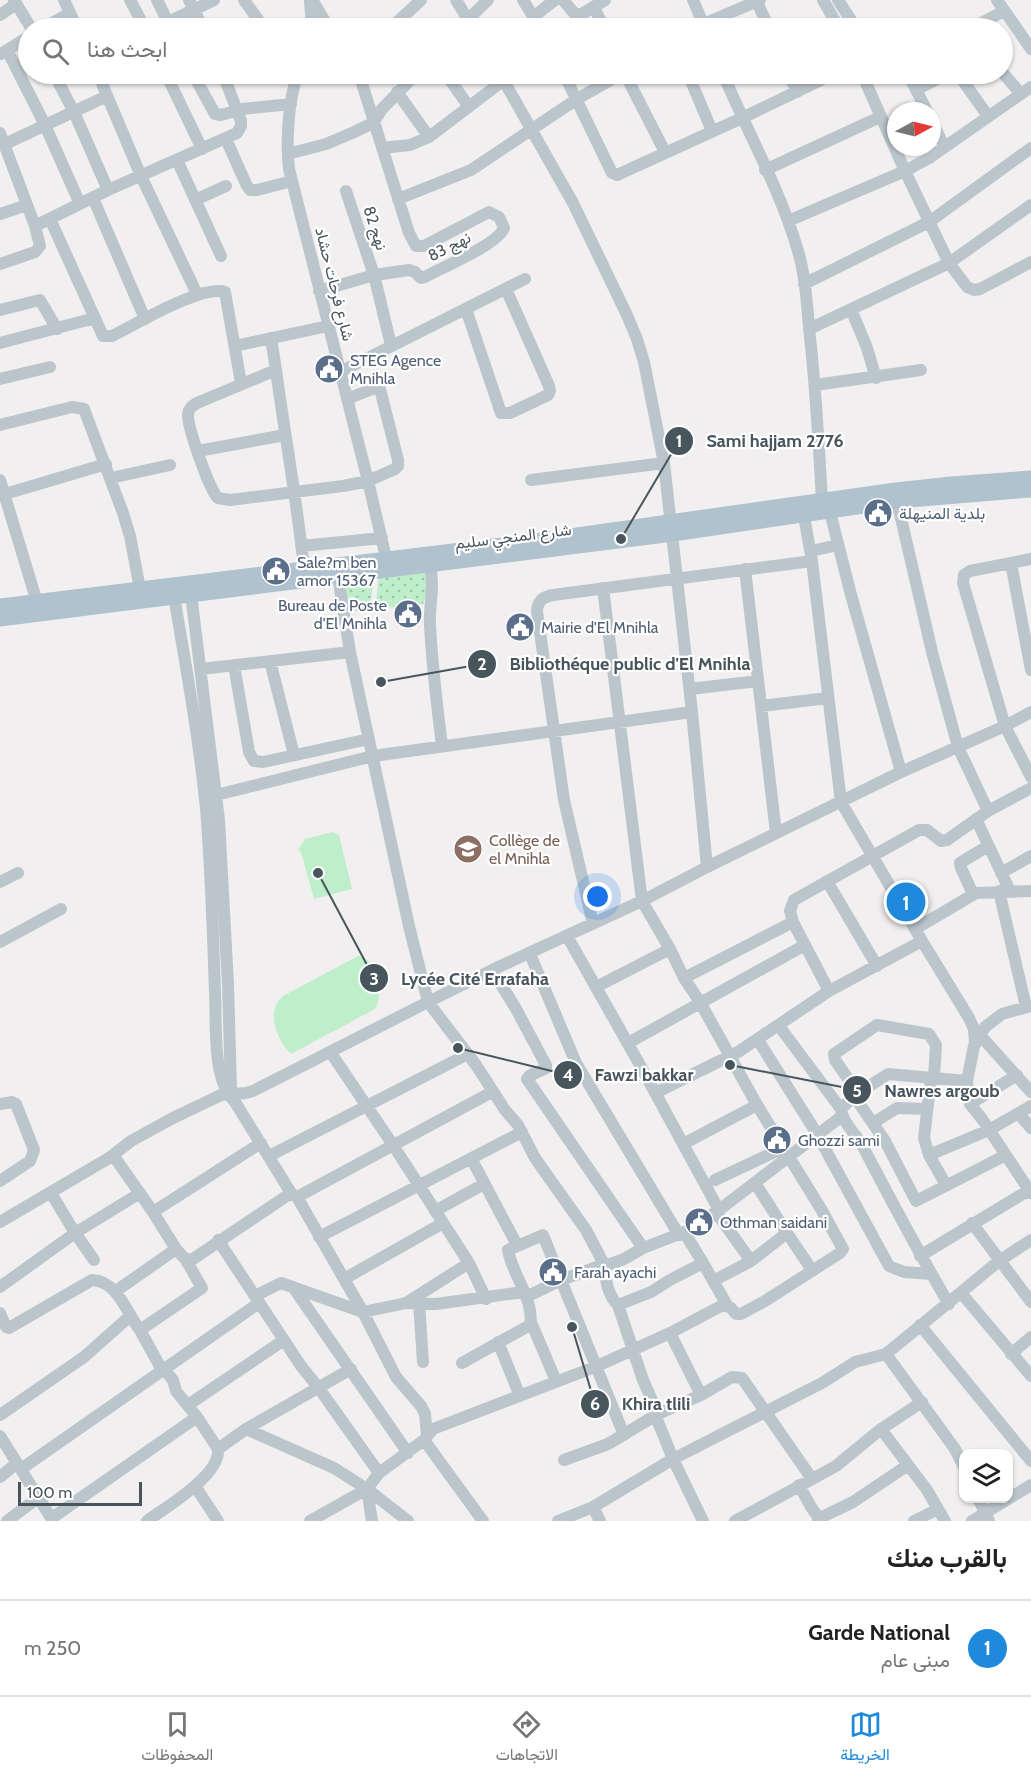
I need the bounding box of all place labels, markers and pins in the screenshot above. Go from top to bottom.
place label: STEG Agence Mnihla [350,351,441,388]
public building icon: STEG Agence Mnihla [313,353,345,385]
callout: Sami hajjam 2776 [664,423,855,459]
public building icon: بلدية المنيهلة [862,497,894,529]
place label: بلدية المنيهلة [899,504,985,524]
place label: Sale?m ben amor 15367 [297,553,376,590]
public building icon: Sale?m ben amor 15367 [260,555,292,587]
place label: Bureau de Poste d'El Mnihla [278,596,387,633]
public building icon: Bureau de Poste d'El Mnihla [392,598,424,630]
public building icon: Mairie d'El Mnihla [504,611,536,643]
place label: Mairie d'El Mnihla [541,618,659,637]
callout: Bibliothéque public d'El Mnihla [467,646,762,682]
place label: Collège de el Mnihla [489,831,560,868]
school or university icon: Collège de el Mnihla [452,833,484,865]
pin: 1 [886,880,926,924]
callout: Lycée Cité Errafaha [359,960,560,996]
callout: Fawzi bakkar [553,1057,706,1093]
callout: Nawres argoub [842,1072,1011,1108]
public building icon: Ghozzi sami [761,1124,793,1156]
place label: Ghozzi sami [798,1131,880,1150]
public building icon: Othman saidani [683,1206,715,1238]
place label: Othman saidani [720,1213,827,1232]
public building icon: Farah ayachi [537,1256,569,1288]
place label: Farah ayachi [574,1263,656,1282]
callout: Khira tlili [580,1386,703,1422]

